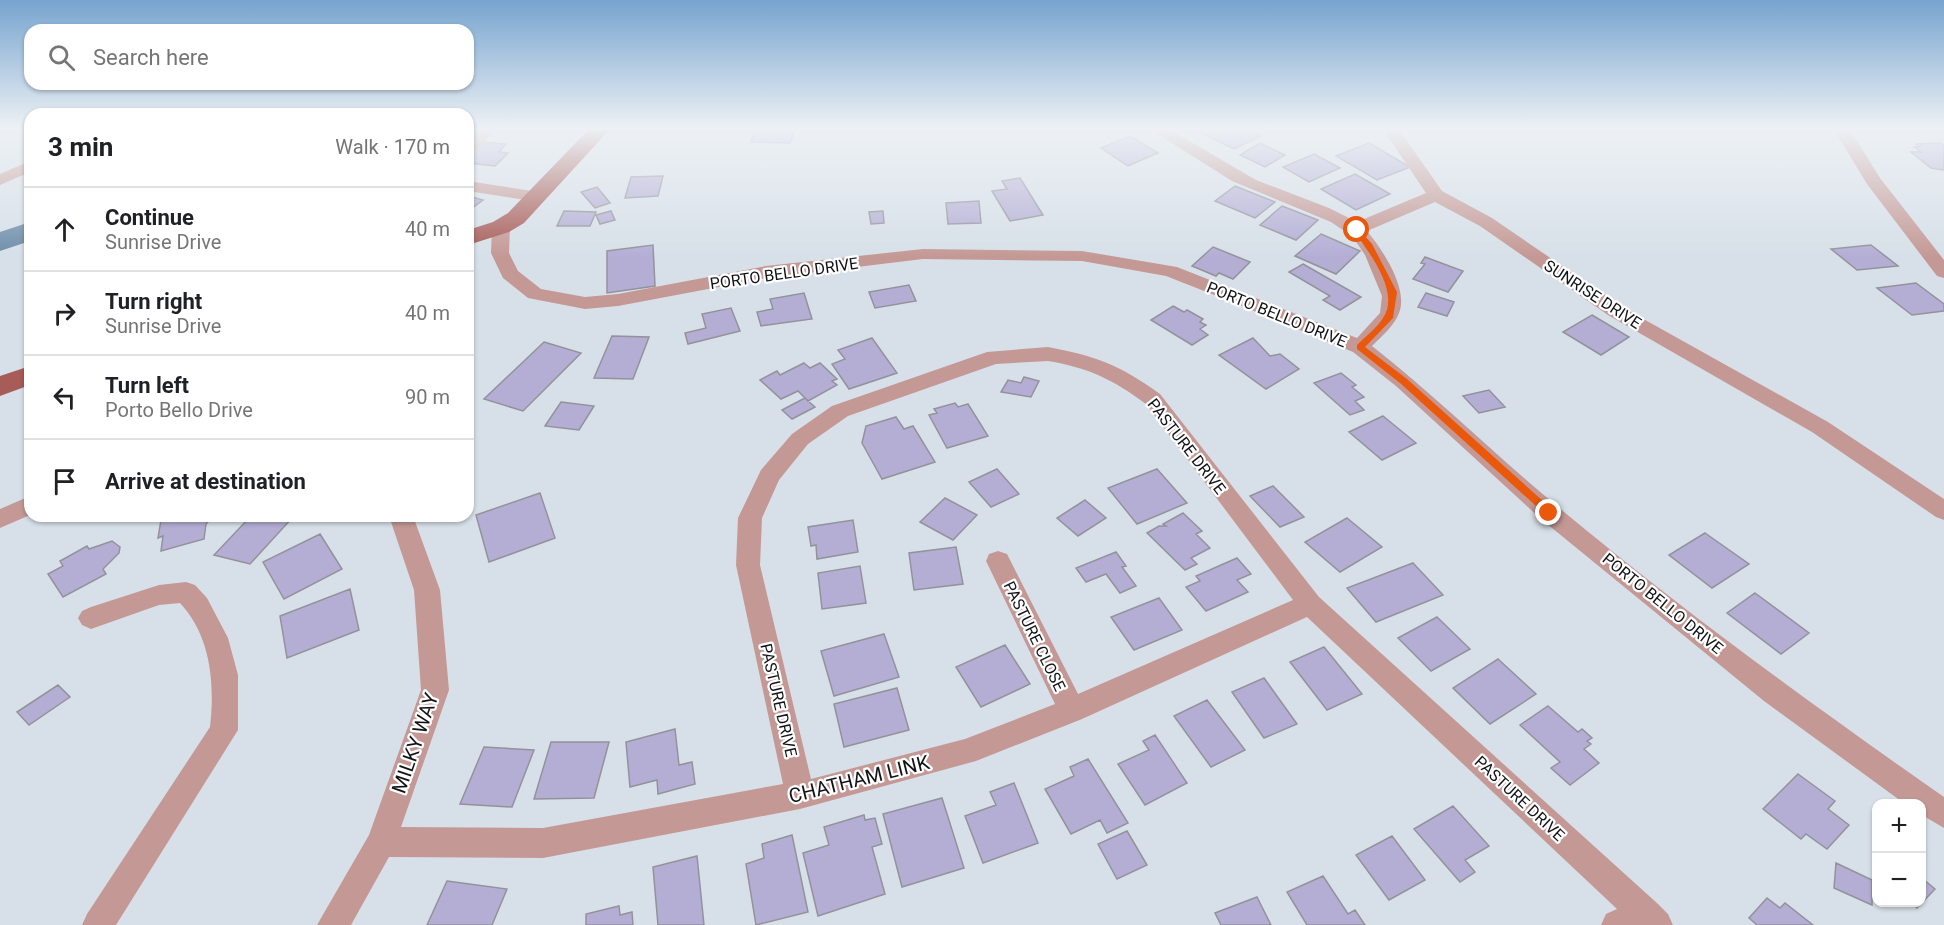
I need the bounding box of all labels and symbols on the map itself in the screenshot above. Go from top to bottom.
route start [1343,216,1369,242]
street label: PORTO BELLO DRIVE [709,254,859,293]
street label: SUNRISE DRIVE [1541,256,1645,333]
street label: PORTO BELLO DRIVE [1204,278,1350,351]
street label: PASTURE DRIVE [1143,395,1230,498]
route end [1535,499,1561,525]
street label: PORTO BELLO DRIVE [1599,549,1727,658]
street label: PASTURE CLOSE [1000,578,1069,694]
street label: PASTURE DRIVE [756,642,801,759]
street label: MILKY WAY [387,690,443,796]
street label: CHATHAM LINK [786,750,932,808]
street label: PASTURE DRIVE [1471,752,1568,845]

